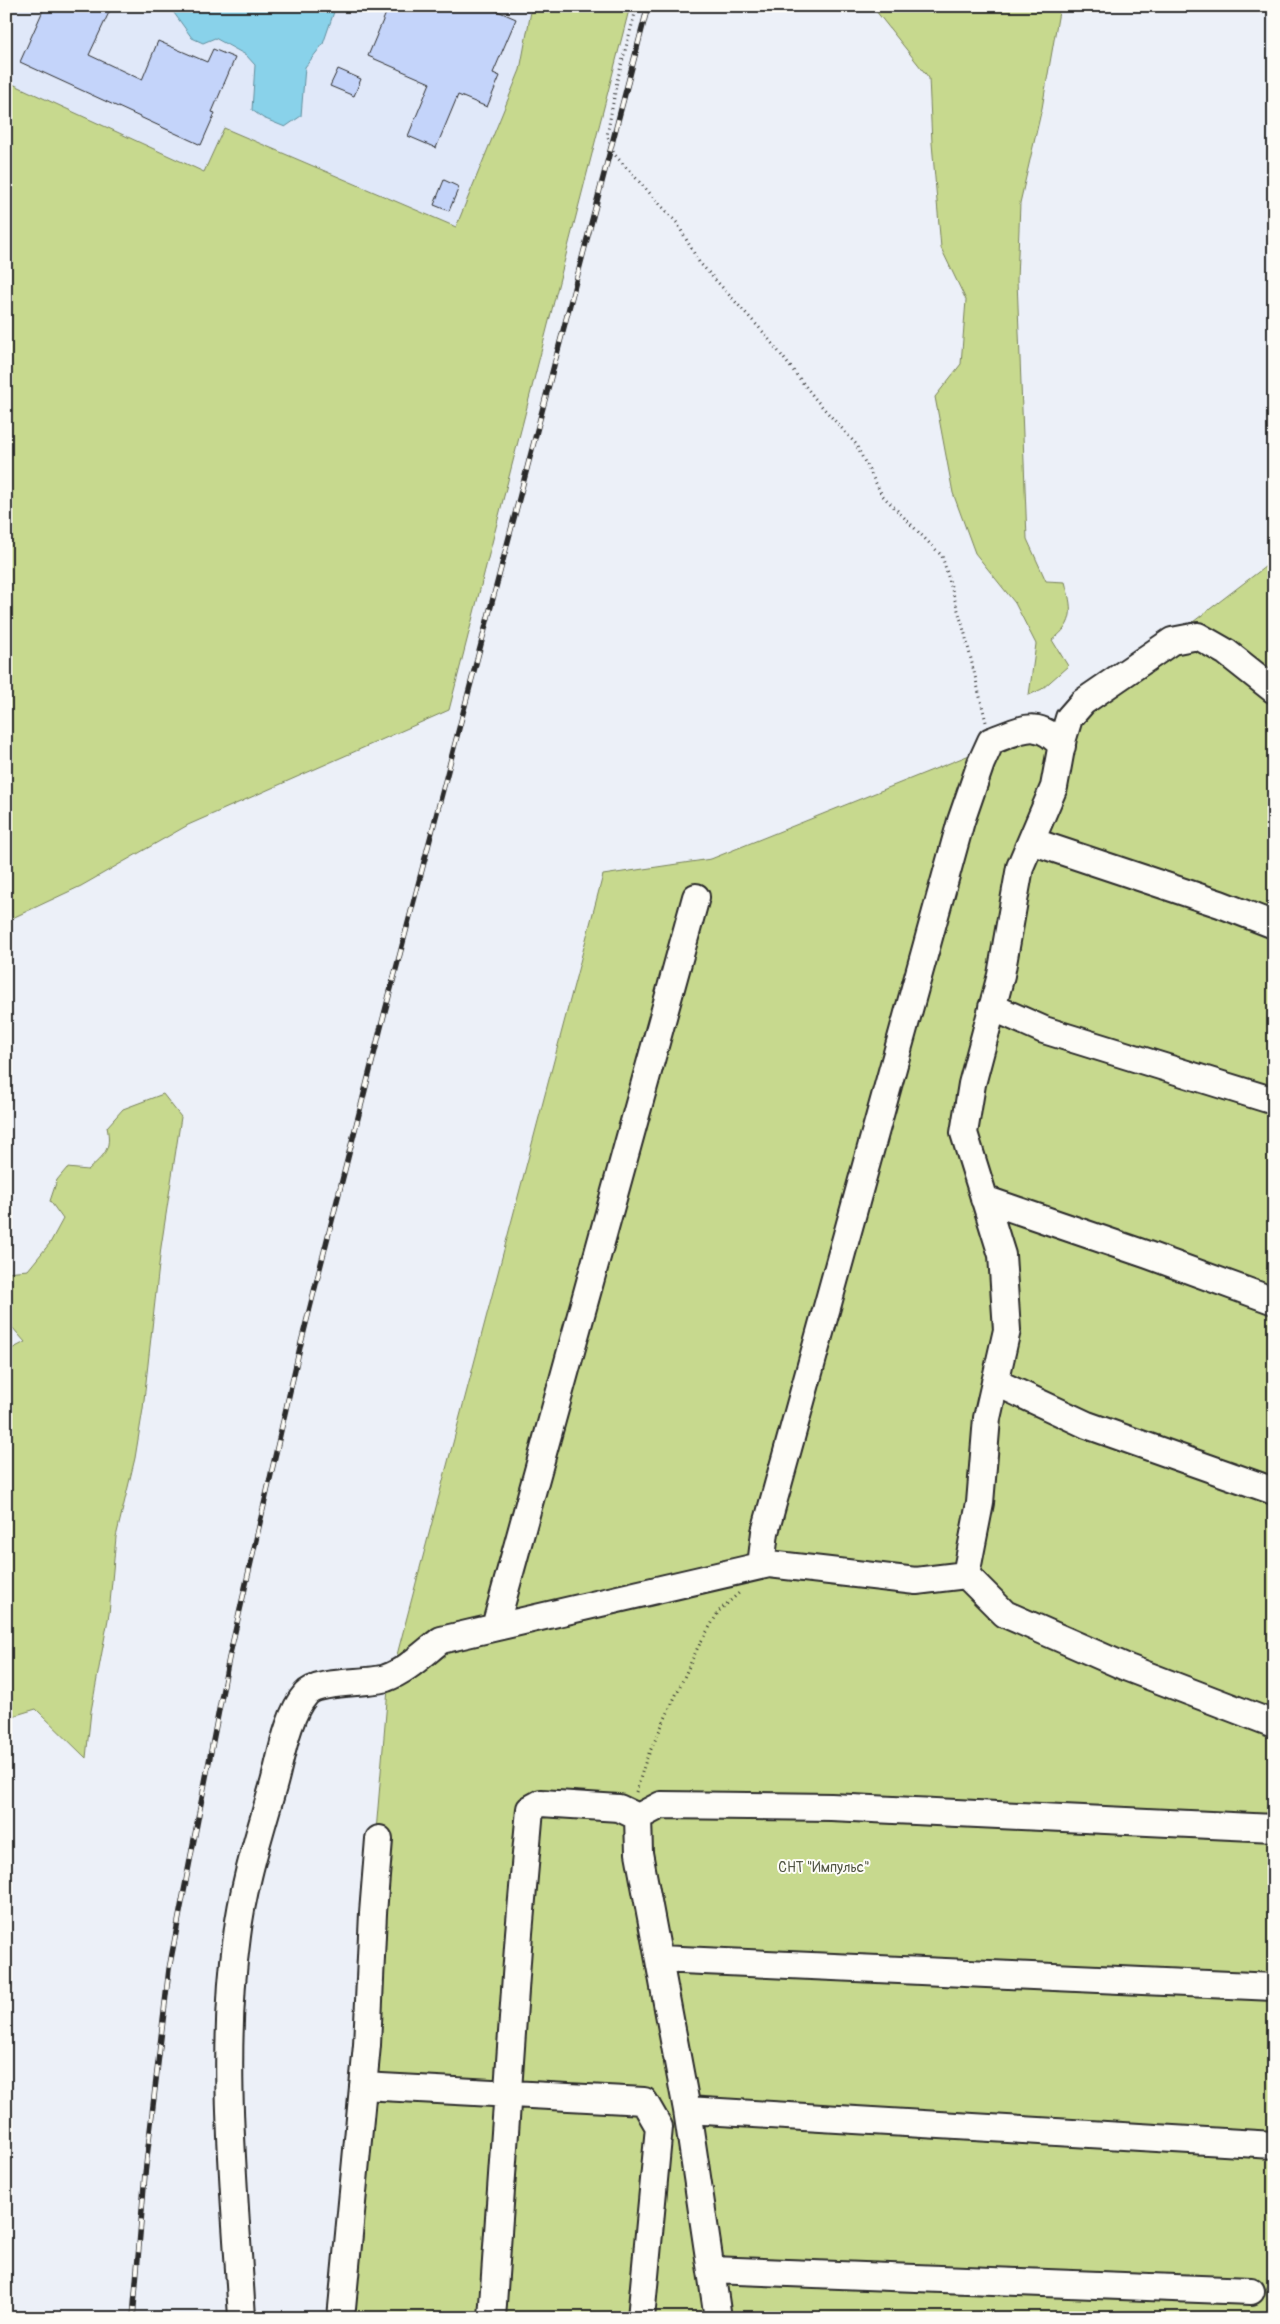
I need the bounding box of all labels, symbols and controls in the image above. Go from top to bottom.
park label: СНТ "Импульс" [778,1859,870,1876]

